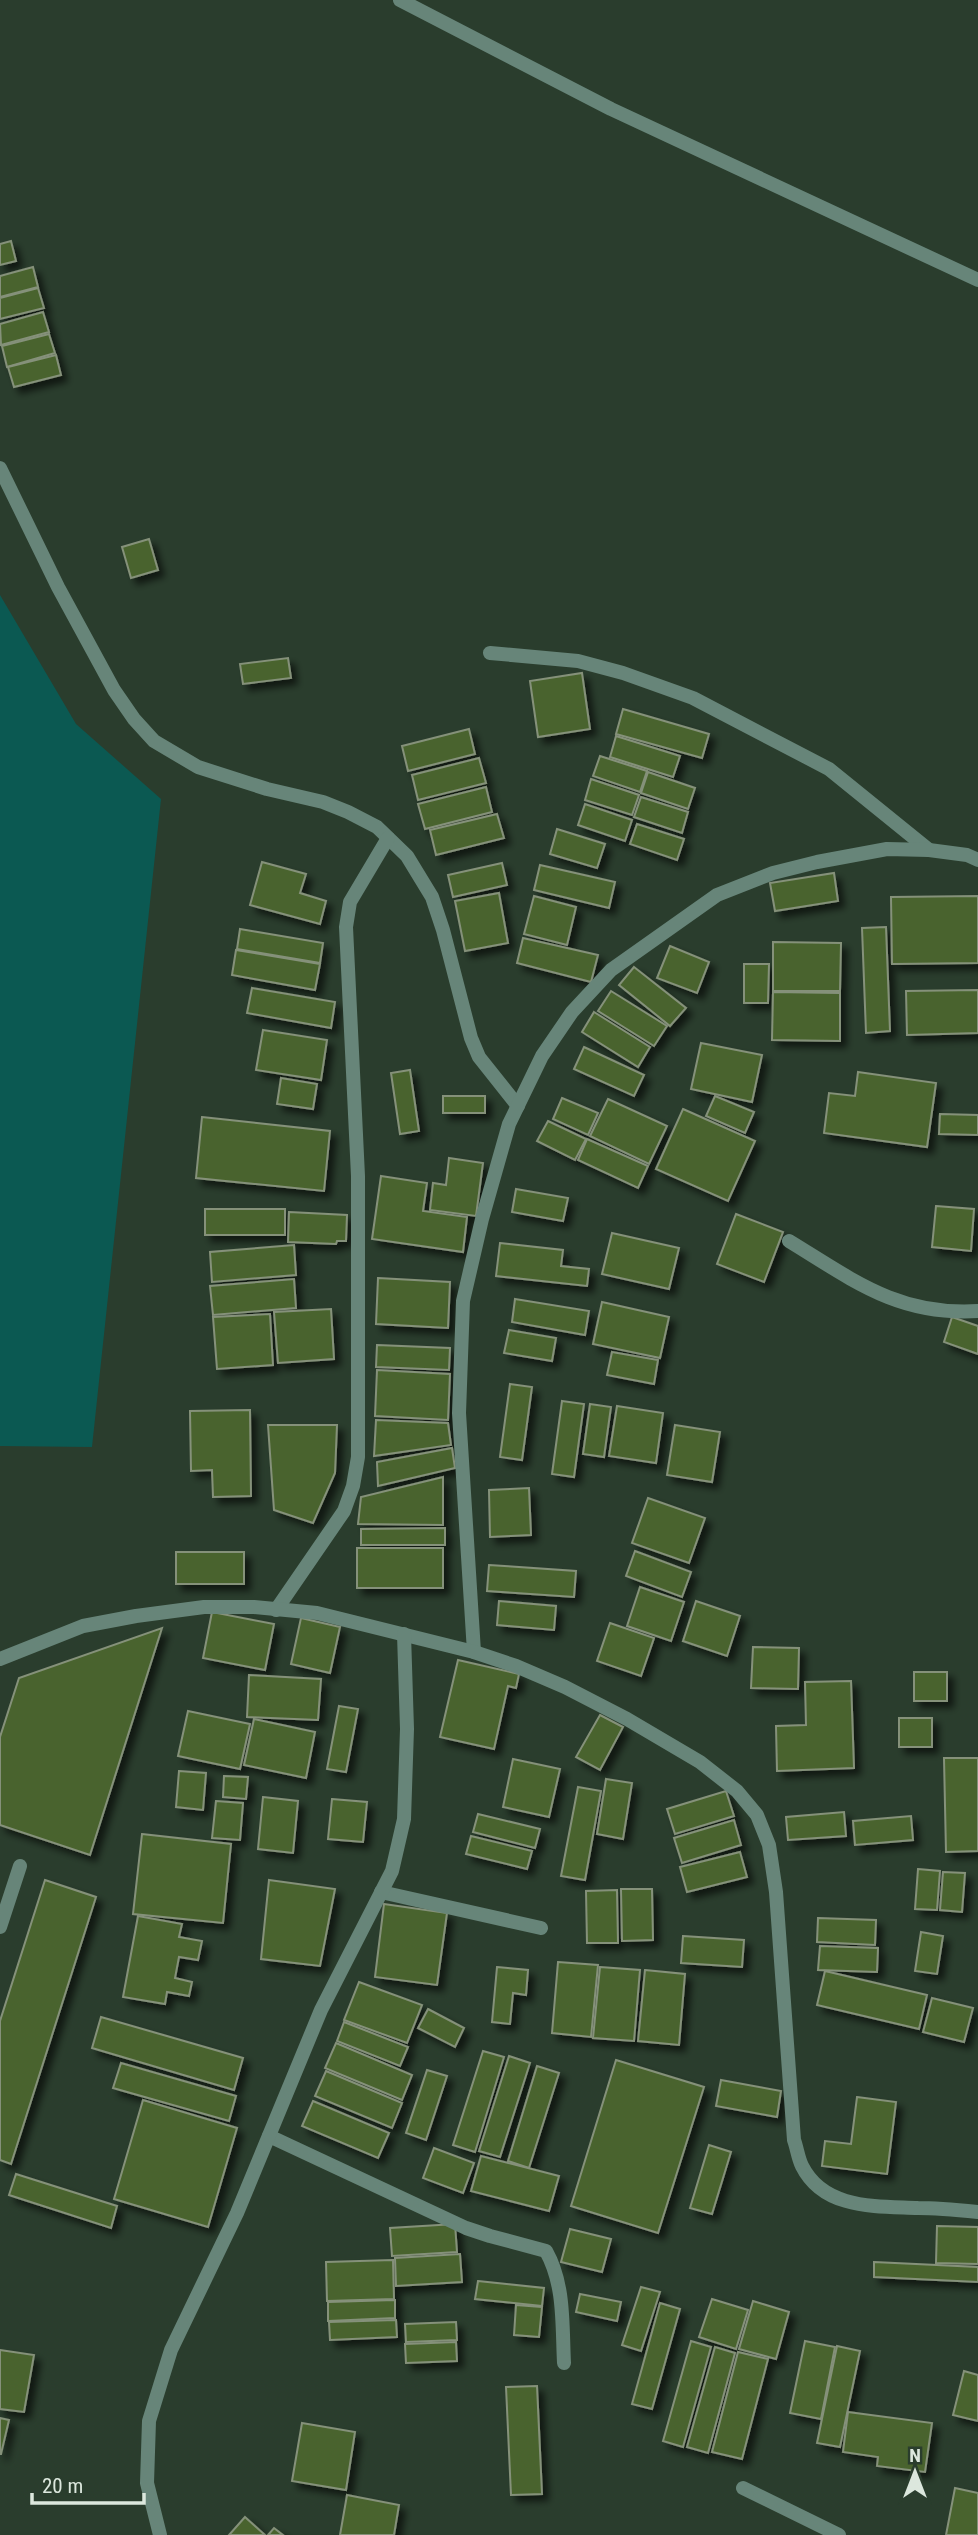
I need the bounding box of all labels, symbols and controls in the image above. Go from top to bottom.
north arrow [880,2437,950,2507]
text: N [909,2444,921,2467]
scale bar [32,2462,144,2506]
text: 20 m [42,2474,83,2498]

